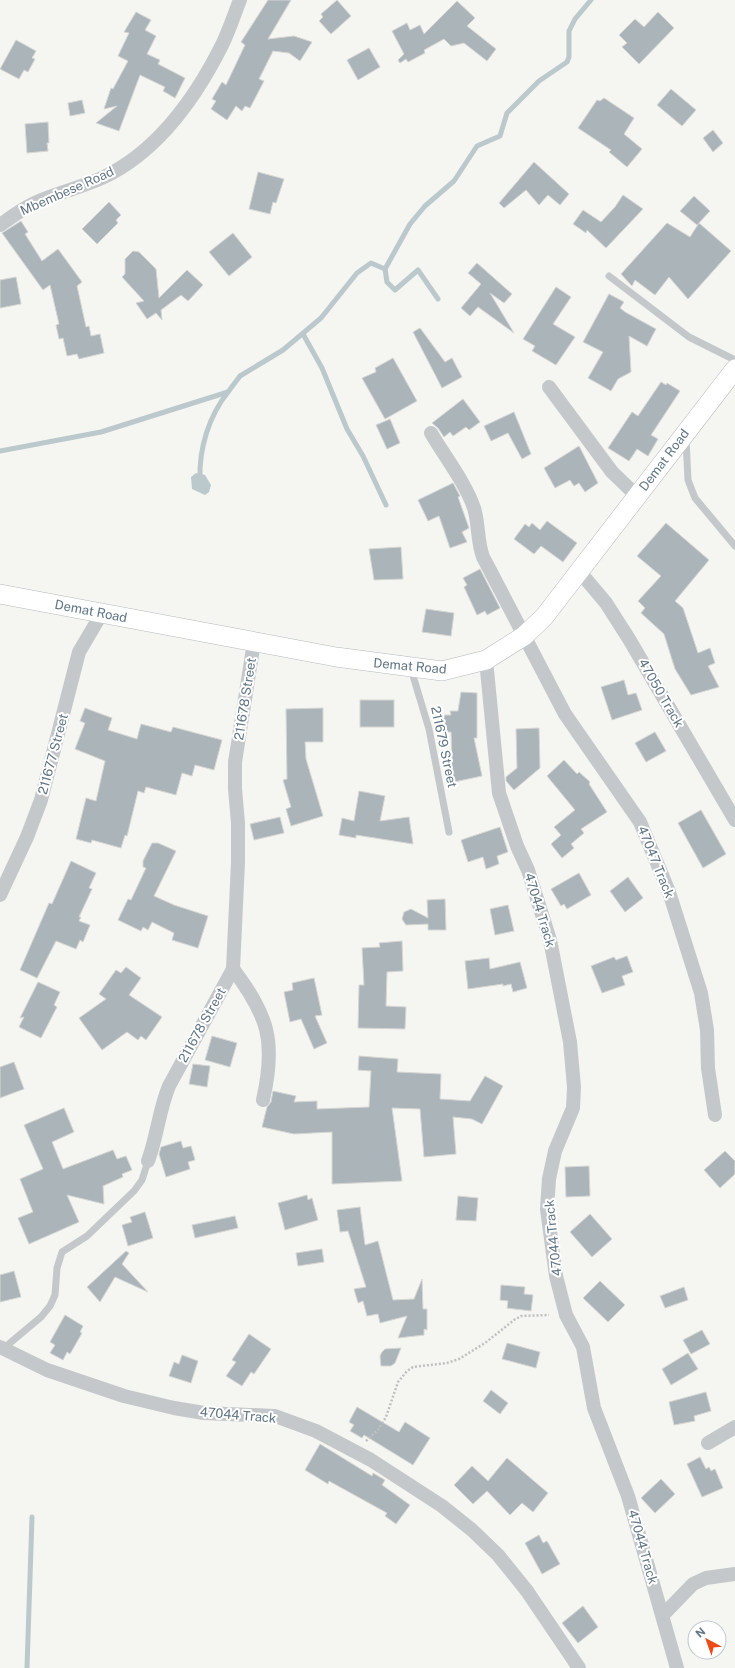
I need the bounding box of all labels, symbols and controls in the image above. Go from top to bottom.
street label: Mbembese Road [18,164,116,218]
street label: Demat Road [636,426,692,494]
street label: Demat Road [53,597,129,625]
street label: Demat Road [373,655,447,677]
street label: 47050 Track [635,656,687,730]
street label: 211678 Street [231,657,259,741]
street label: 211679 Street [428,705,460,789]
street label: 211677 Street [35,712,71,796]
street label: 47047 Track [635,824,677,900]
street label: 47044 Track [522,871,558,949]
street label: 211678 Street [175,985,229,1065]
street label: 47044 Track [542,1199,564,1277]
street label: 47044 Track [199,1404,277,1426]
street label: 47044 Track [625,1508,661,1586]
north arrow [687,1620,727,1660]
text: N [693,1625,708,1640]

